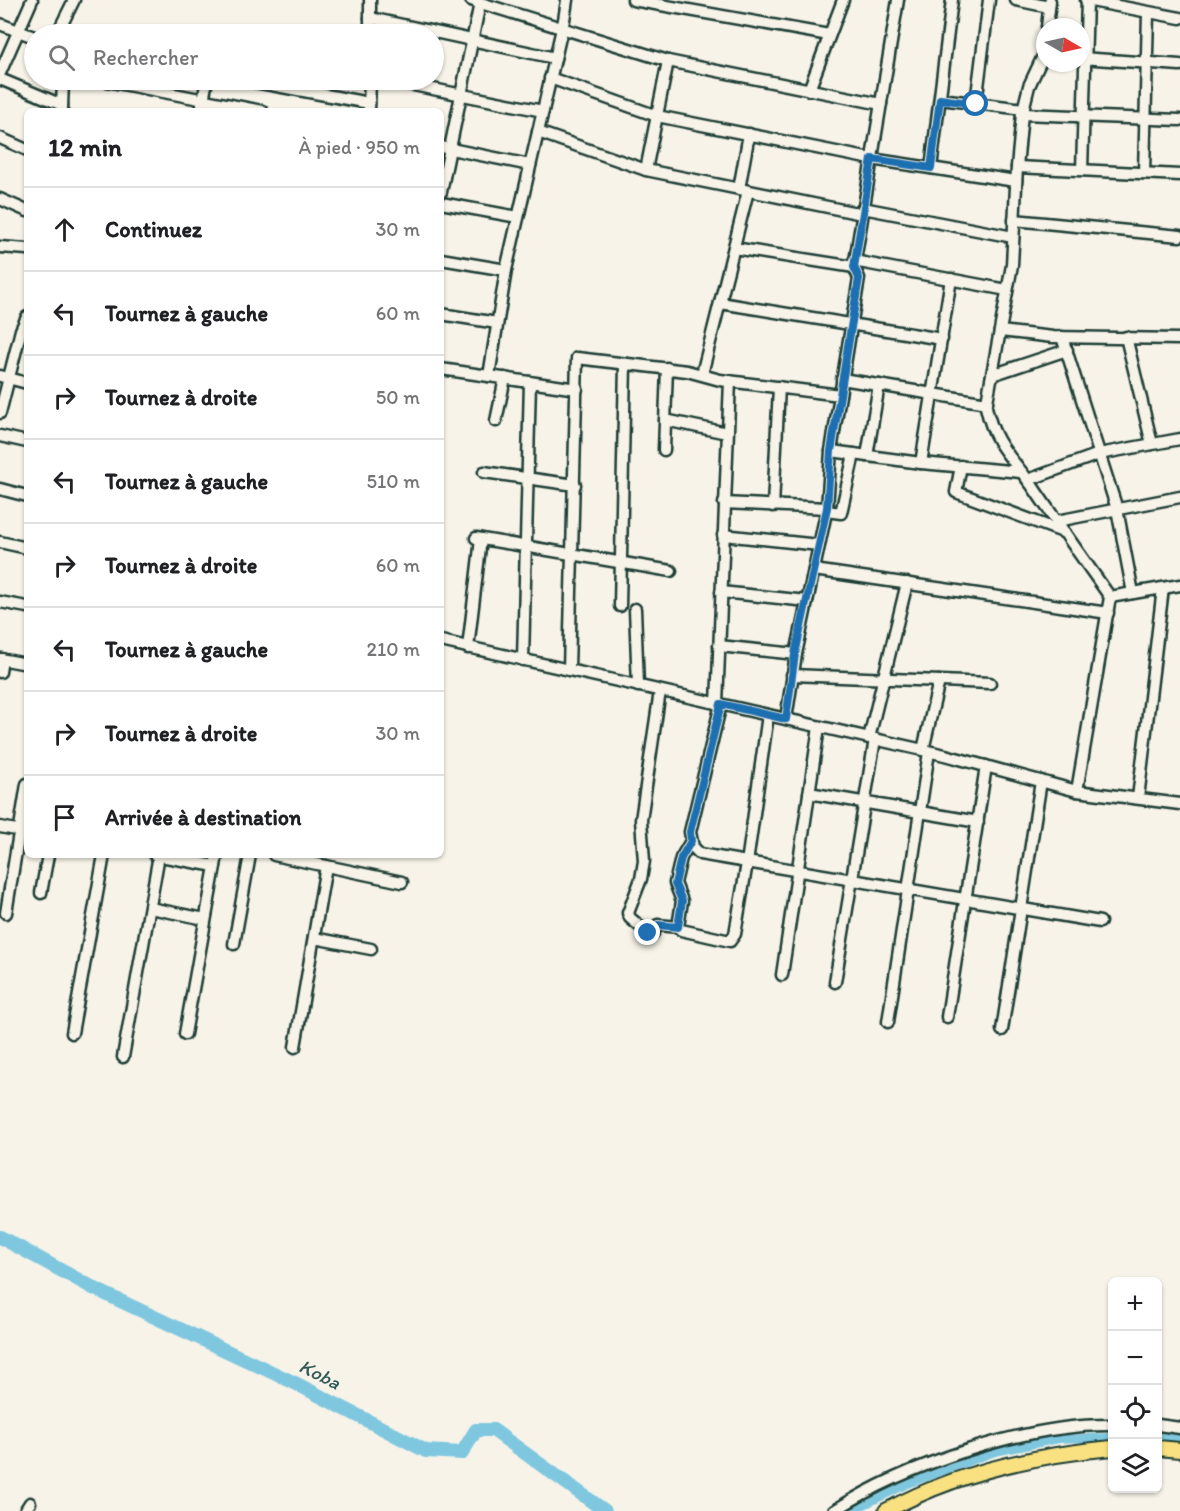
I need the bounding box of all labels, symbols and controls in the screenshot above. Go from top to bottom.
north arrow [1036,18,1090,72]
search box [24,24,444,90]
icon: search [45,41,78,74]
text: Rechercher [93,44,198,71]
route start [962,90,988,116]
text: 12 min [48,131,122,163]
text: À pied · 950 m [298,135,420,159]
icon: ahead [48,213,81,246]
text: Continuez [105,216,202,243]
text: 30 m [375,217,420,241]
icon: left [48,297,81,330]
text: Tournez à gauche [105,300,268,327]
text: 60 m [376,301,420,325]
icon: right [48,381,81,414]
text: Tournez à droite [105,384,257,411]
text: 50 m [376,385,420,409]
icon: left [48,465,81,498]
text: Tournez à gauche [105,468,268,495]
text: 510 m [367,469,420,493]
icon: right [48,549,81,582]
text: Tournez à droite [105,552,257,579]
text: 60 m [376,553,420,577]
icon: left [48,633,81,666]
text: Tournez à gauche [105,636,268,663]
text: 210 m [367,637,420,661]
icon: right [48,717,81,750]
text: Tournez à droite [105,720,257,747]
text: 30 m [375,721,420,745]
icon: arrive [48,801,81,834]
text: Arrivée à destination [105,804,301,831]
route end [634,919,660,945]
map controls [1108,1277,1162,1493]
button: + [1108,1277,1162,1331]
button: − [1108,1331,1162,1385]
water label: Koba [295,1354,346,1395]
button: locate [1108,1385,1162,1439]
button: layers [1108,1439,1162,1493]

